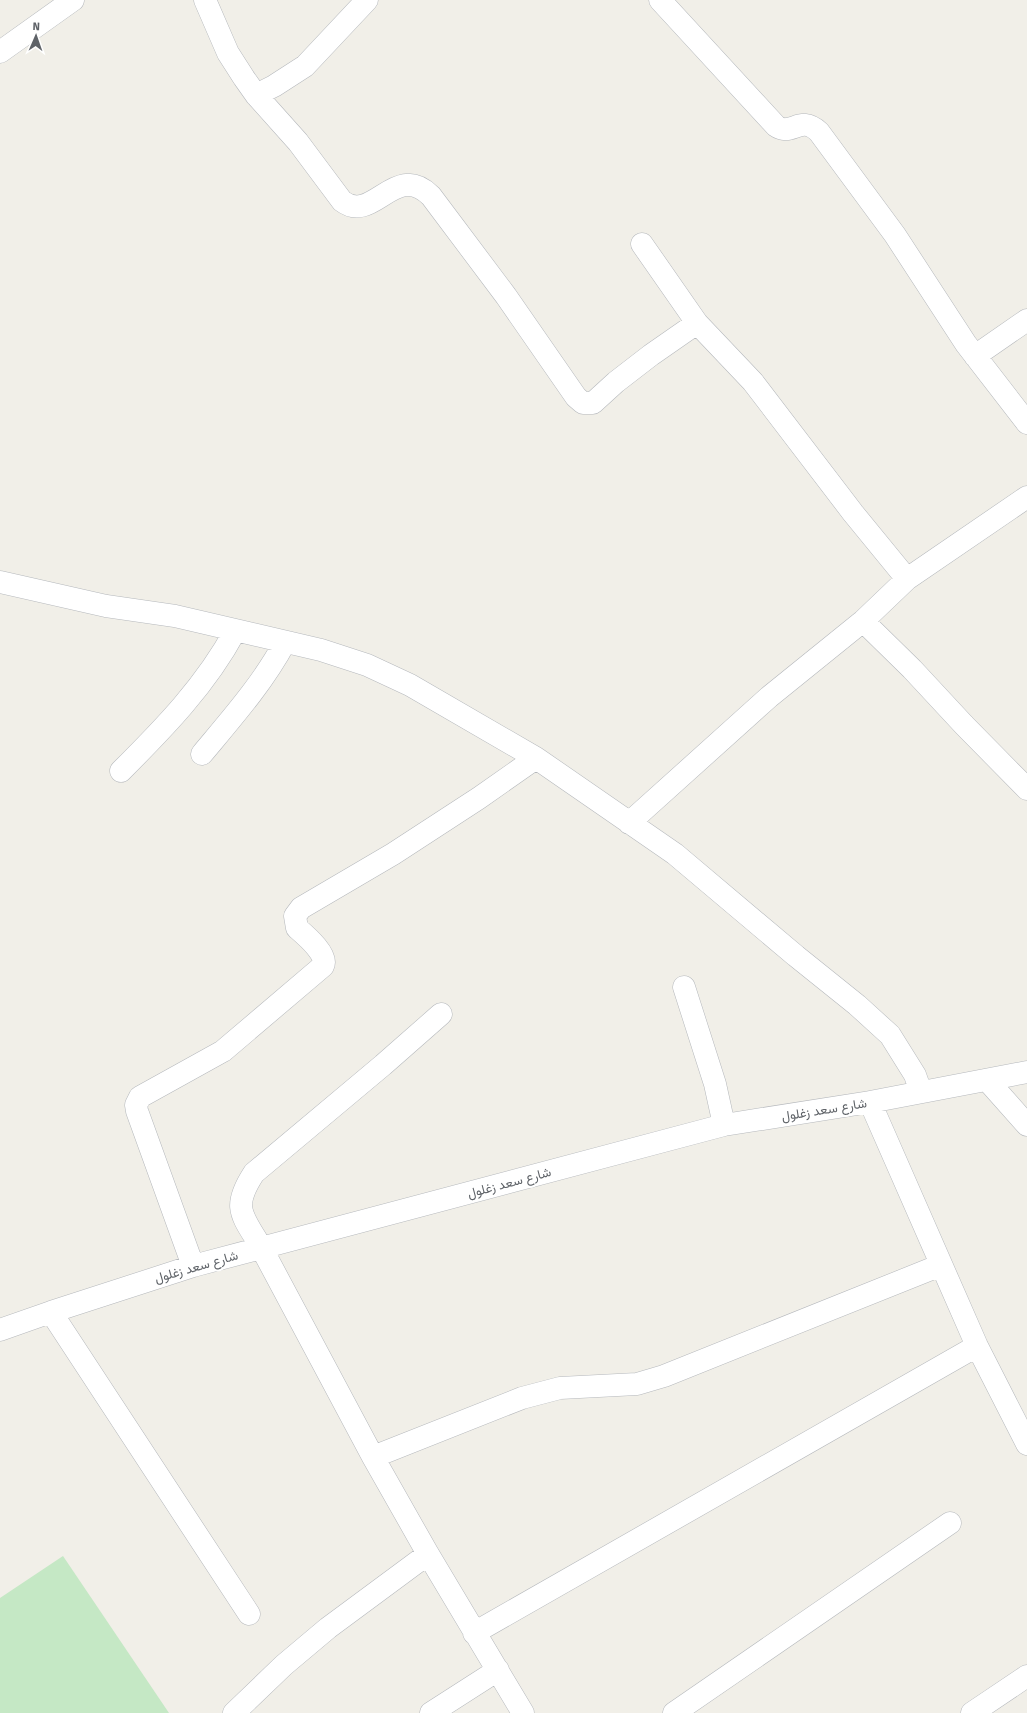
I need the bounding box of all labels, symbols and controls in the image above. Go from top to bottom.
north arrow [16,16,56,56]
text: N [32,20,40,33]
street label: شارع سعد زغلول [780,1095,868,1126]
street label: شارع سعد زغلول [466,1164,553,1203]
street label: شارع سعد زغلول [153,1247,240,1287]

